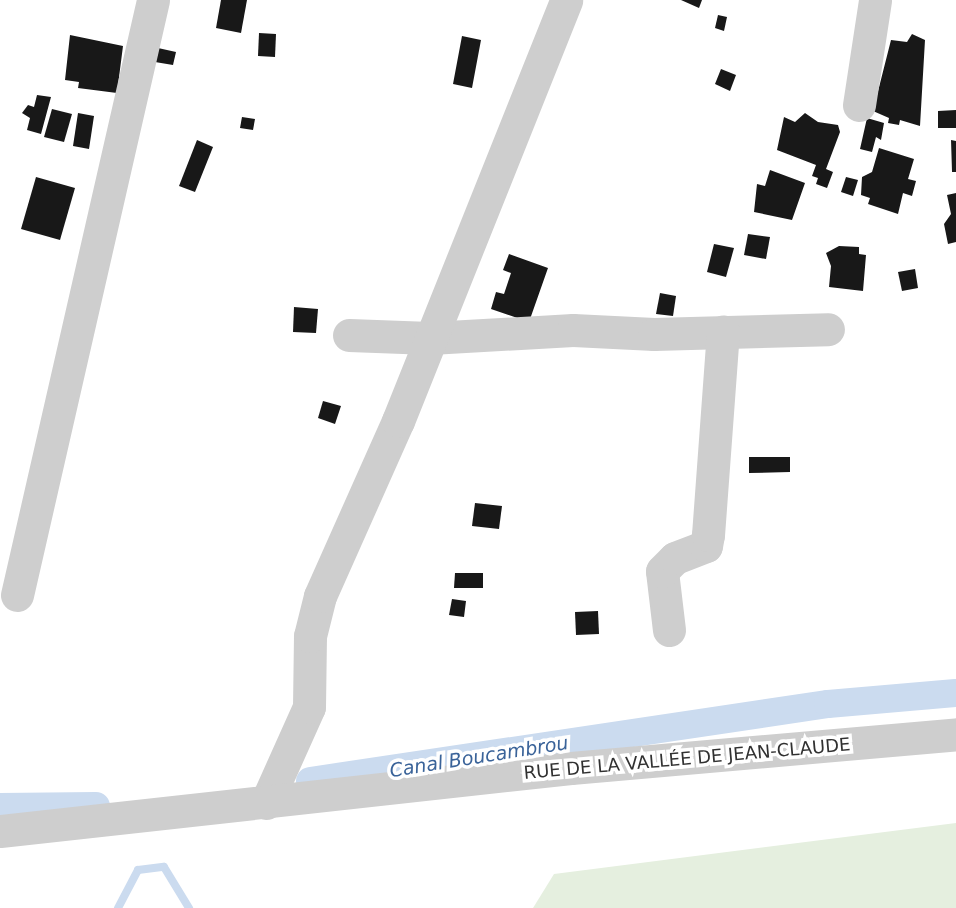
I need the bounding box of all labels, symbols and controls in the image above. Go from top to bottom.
water label: Canal Boucambrou [388,732,570,782]
street label: RUE DE LA VALLÉE DE JEAN-CLAUDE [523,734,851,784]

